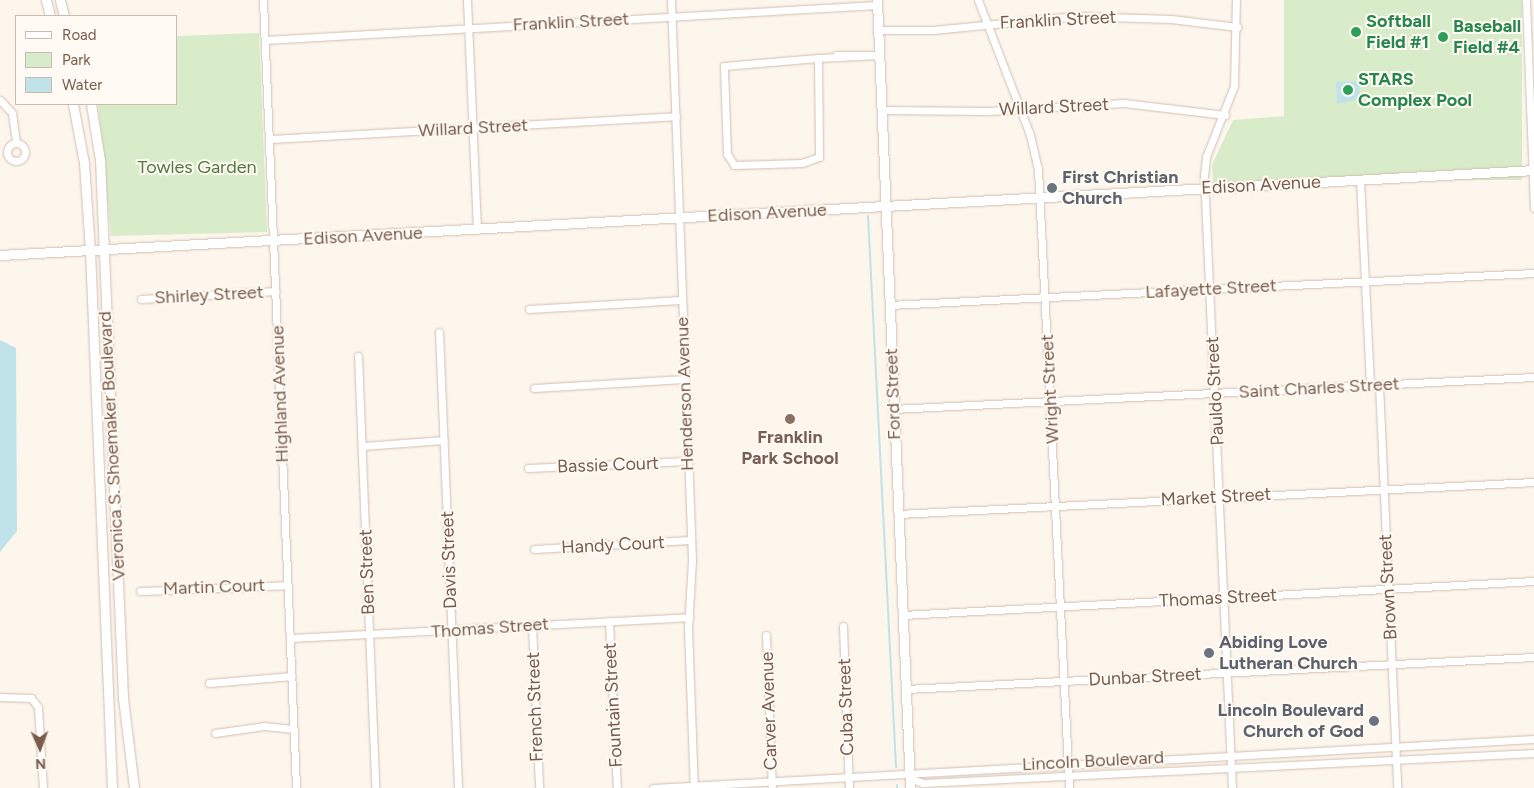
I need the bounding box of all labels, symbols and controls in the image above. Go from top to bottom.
street label: Franklin Street [999,6,1117,34]
street label: Franklin Street [512,8,630,36]
place label: Softball Field #1 [1366,11,1431,54]
legend [15,15,178,105]
place label: Baseball Field #4 [1453,16,1521,58]
text: Road [62,26,97,44]
marker: Softball Field #1 [1350,26,1362,38]
marker: Baseball Field #4 [1437,31,1449,43]
text: Park [62,51,91,69]
place label: STARS Complex Pool [1358,69,1472,112]
text: Water [62,76,102,94]
marker: STARS Complex Pool [1342,84,1354,96]
street label: Willard Street [998,93,1110,121]
street label: Willard Street [417,114,529,142]
park label: Towles Garden [137,156,257,178]
place label: First Christian Church [1062,167,1178,210]
street label: Edison Avenue [1201,171,1321,199]
marker: First Christian Church [1046,182,1058,194]
street label: Edison Avenue [707,199,827,227]
street label: Edison Avenue [303,222,423,250]
street label: Lafayette Street [1145,275,1277,303]
street label: Shirley Street [154,281,264,309]
street label: Veronica S. Shoemaker Boulevard [94,311,130,581]
street label: Henderson Avenue [672,317,698,471]
street label: Highland Avenue [267,325,293,463]
street label: Wright Street [1036,334,1064,444]
street label: Pauldo Street [1201,336,1229,446]
street label: Ford Street [881,348,905,440]
street label: Saint Charles Street [1238,373,1400,403]
marker: Franklin Park School [784,413,796,425]
place label: Franklin Park School [741,427,839,469]
street label: Bassie Court [557,452,659,478]
street label: Market Street [1160,483,1272,511]
street label: Davis Street [436,511,462,609]
street label: Ben Street [355,529,379,615]
street label: Handy Court [561,532,665,558]
street label: Brown Street [1374,533,1402,641]
street label: Martin Court [162,574,266,600]
street label: Thomas Street [1158,584,1278,612]
street label: Thomas Street [430,613,550,643]
place label: Abiding Love Lutheran Church [1219,632,1358,674]
street label: Fountain Street [599,642,627,768]
marker: Abiding Love Lutheran Church [1203,647,1215,659]
street label: Carver Avenue [756,651,782,771]
street label: French Street [522,652,548,762]
street label: Cuba Street [834,658,858,756]
street label: Dunbar Street [1088,663,1202,691]
place label: Lincoln Boulevard Church of God [1218,700,1364,742]
marker: Lincoln Boulevard Church of God [1368,715,1380,727]
north arrow [15,723,65,773]
street label: Lincoln Boulevard [1021,746,1165,776]
text: N [35,755,46,772]

